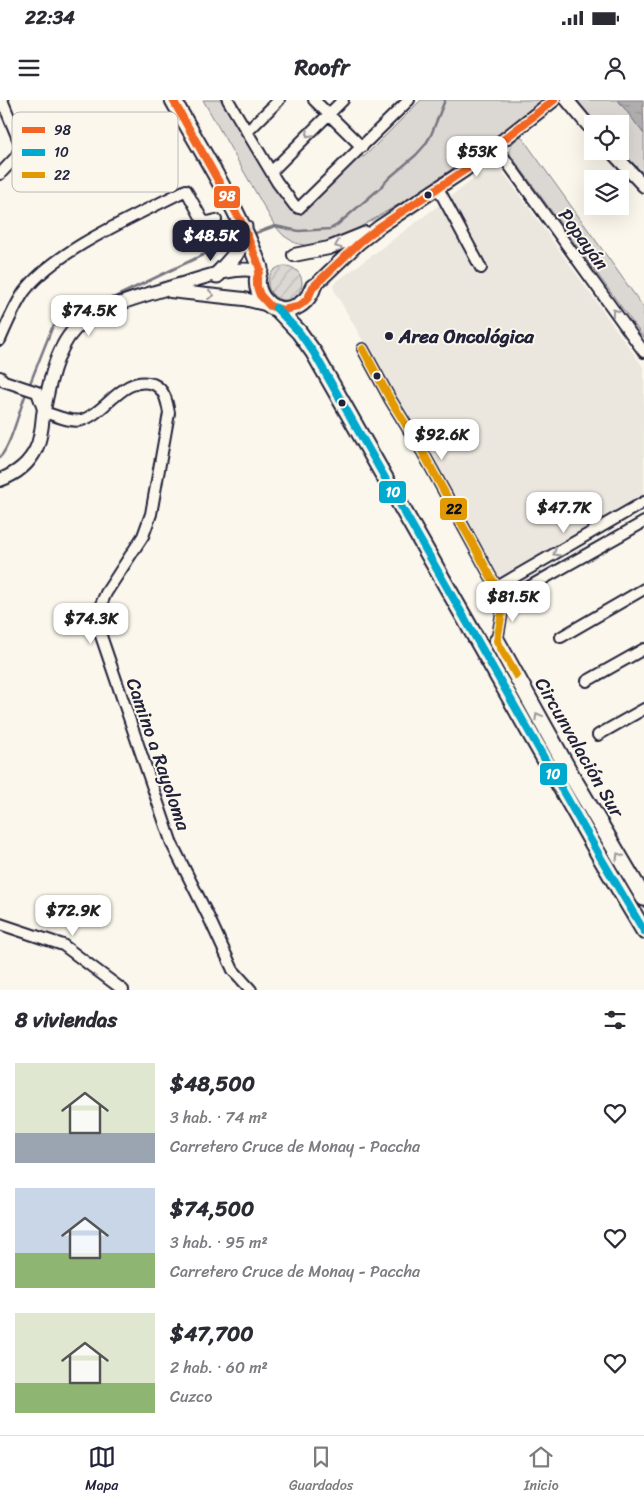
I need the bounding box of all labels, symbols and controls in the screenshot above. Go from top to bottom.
text: 22:34 [25,1,75,34]
text: Roofr [295,48,349,87]
icon: menu [15,54,43,82]
icon: person [601,54,629,82]
legend [12,112,178,192]
map controls [584,115,629,215]
button: locate [584,115,629,160]
text: 98 [54,118,72,143]
one-way arrow [305,129,314,138]
pin: $53K [447,136,507,178]
text: $53K [457,137,497,166]
text: 10 [54,140,69,165]
text: 22 [54,163,70,188]
button: layers [584,170,629,215]
text: 98 [218,184,236,209]
line badge: 98 [213,185,241,209]
unlabelled marker [423,190,433,200]
street label: Popayán [550,201,618,278]
pin: $48.5K [170,220,252,262]
text: $48.5K [184,221,238,250]
one-way arrow [334,239,343,249]
one-way arrow [207,289,215,300]
pin: $74.5K [48,294,130,337]
text: $74.5K [62,296,116,325]
one-way arrow [613,309,621,318]
place label: Area Oncológica [398,320,534,353]
marker: Area Oncológica [383,330,395,342]
unlabelled marker [372,371,382,381]
unlabelled marker [337,398,347,408]
pin: $92.6K [401,418,483,461]
text: $92.6K [415,420,469,449]
line badge: 10 [378,480,407,504]
text: 10 [386,480,401,505]
pin: $47.7K [523,492,605,534]
text: $47.7K [537,493,591,522]
line badge: 22 [439,497,468,521]
text: 22 [445,497,463,522]
one-way arrow [552,546,561,556]
pin: $81.5K [472,580,554,623]
text: $81.5K [487,582,539,611]
pin: $74.3K [50,602,132,645]
text: $74.3K [64,604,118,633]
street label: Circunvalación Sur [526,671,634,825]
street label: Camino a Rayoloma [117,673,200,836]
one-way arrow [535,712,545,721]
line badge: 10 [539,762,568,786]
text: 10 [546,762,561,787]
one-way arrow [616,853,626,862]
pin: $72.9K [32,894,114,937]
text: $72.9K [46,896,100,925]
text: 8 viviendas [15,1001,117,1039]
icon: filters [601,1006,629,1034]
text: $48,500 [170,1065,255,1103]
icon: home [55,1083,115,1143]
icon: heart [601,1099,629,1127]
text: 3 hab. · 74 m² [170,1103,267,1132]
text: Carretero Cruce de Monay - Paccha [170,1132,420,1161]
text: $74,500 [170,1190,254,1228]
icon: home [55,1208,115,1268]
icon: heart [601,1224,629,1252]
text: 3 hab. · 95 m² [170,1228,268,1257]
text: Carretero Cruce de Monay - Paccha [170,1257,420,1286]
text: $47,700 [170,1315,253,1353]
icon: home [55,1333,115,1393]
icon: heart [601,1349,629,1377]
text: 2 hab. · 60 m² [170,1353,268,1382]
text: Cuzco [170,1382,212,1411]
tab: Mapa [85,1443,118,1498]
tab: Guardados [289,1443,353,1498]
tab: Inicio [524,1443,559,1498]

